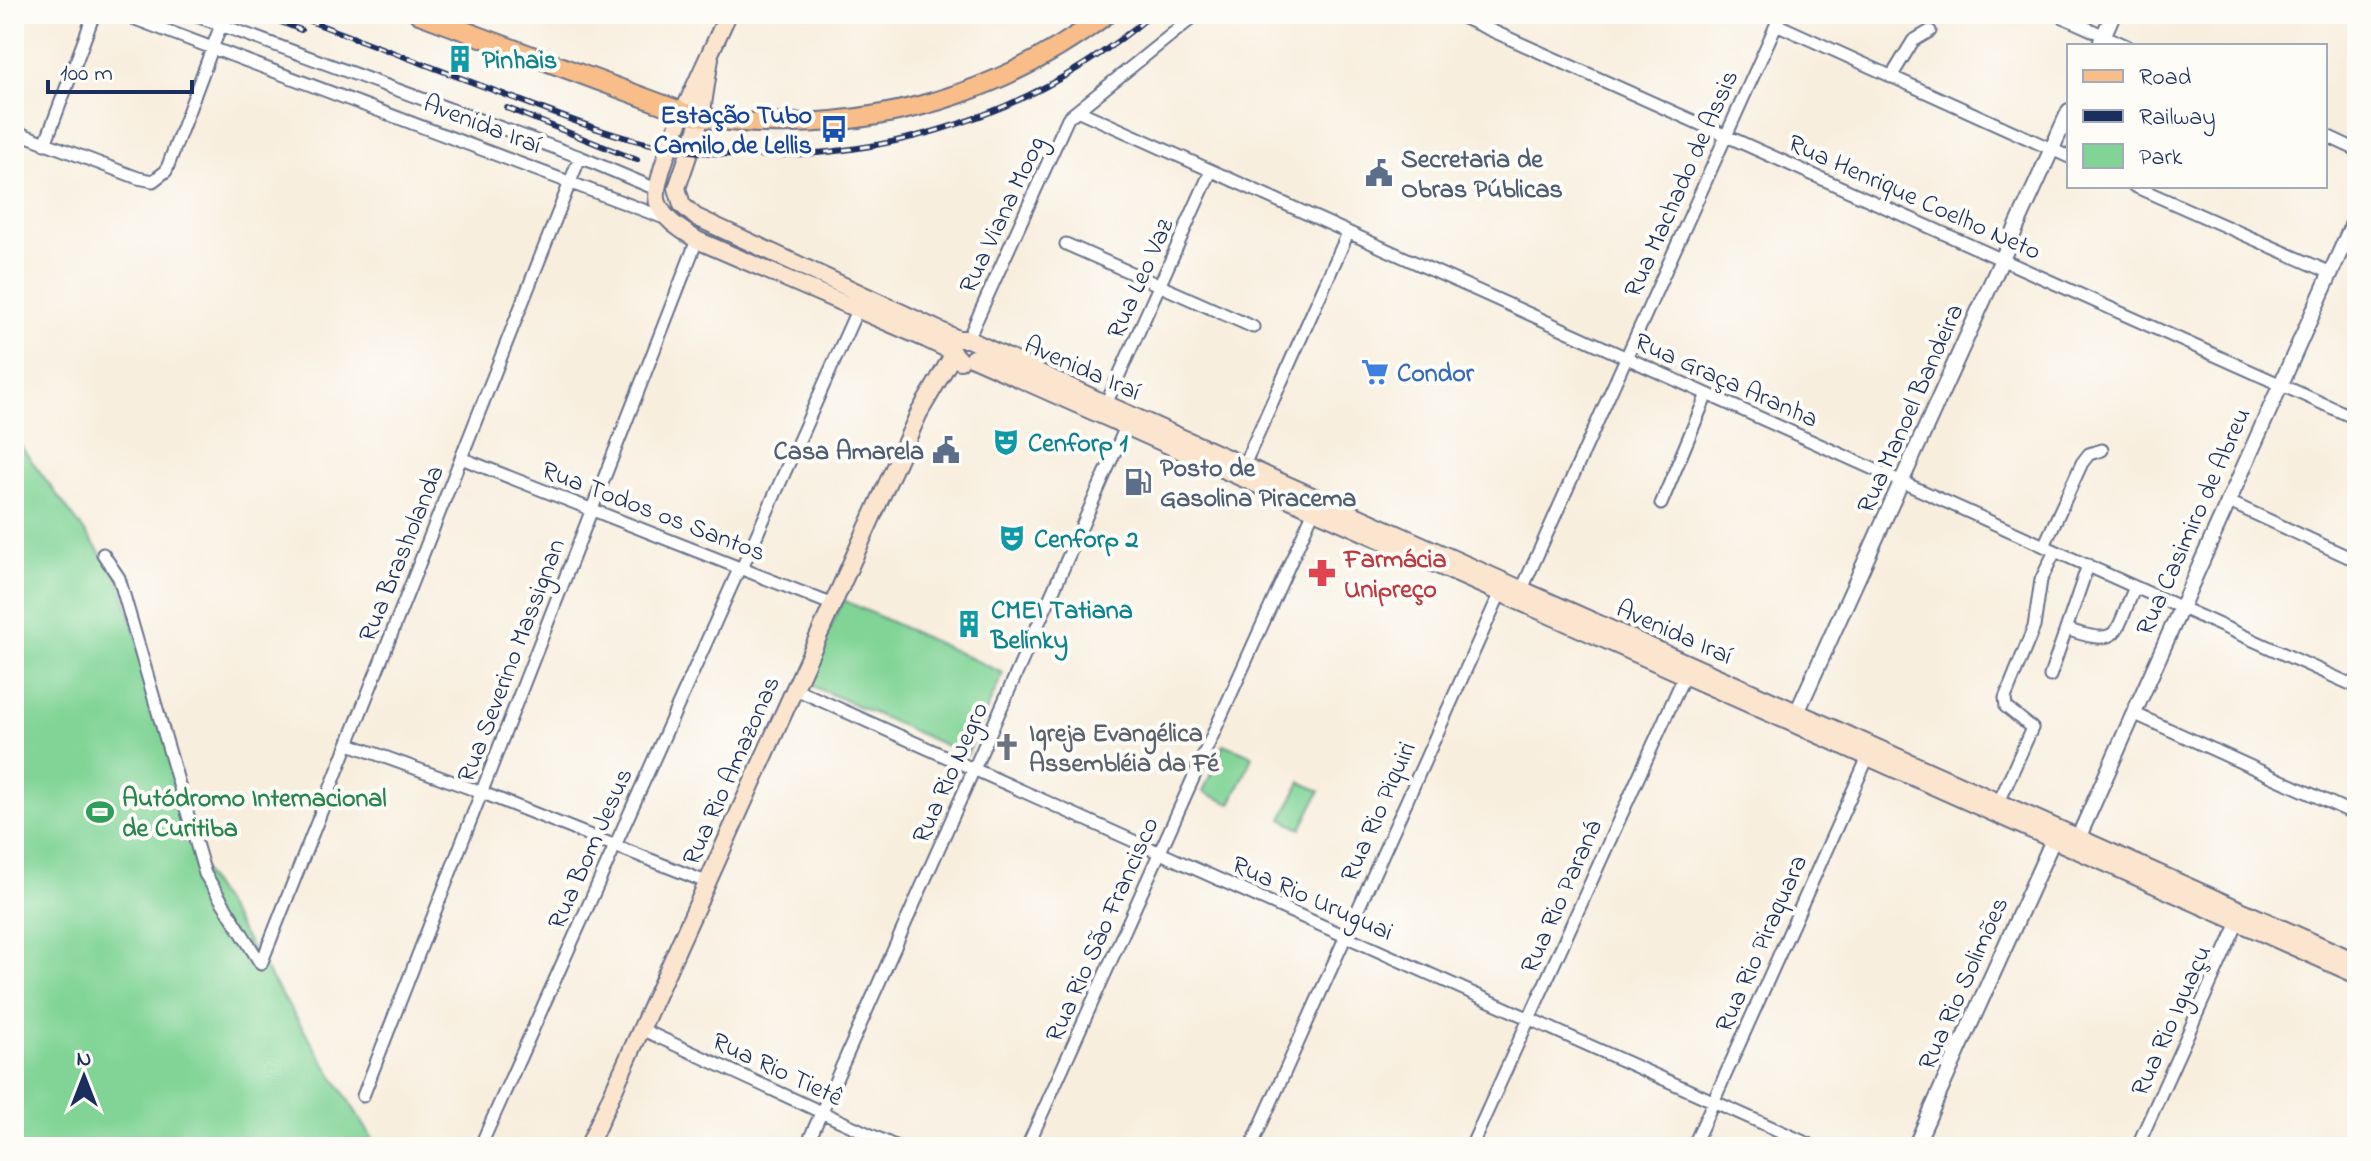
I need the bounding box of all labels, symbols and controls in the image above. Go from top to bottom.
place label: Pinhais [482,43,557,81]
scale bar [48,44,192,94]
building icon: Pinhais [445,44,475,74]
legend [2067,44,2327,188]
text: 100 m [60,57,113,92]
text: Road [2139,61,2192,96]
street label: Rua Machado de Assis [1616,64,1750,304]
street label: Avenida Iraí [417,86,547,166]
place label: Estação Tubo Camilo de Lellis [654,98,812,166]
text: Railway [2139,101,2216,137]
bus stop icon: Estação Tubo Camilo de Lellis [819,114,849,144]
street label: Rua Henrique Coelho Neto [1781,126,2046,272]
street label: Rua Viana Moog [951,130,1057,300]
text: Park [2139,141,2183,176]
place label: Secretaria de Obras Públicas [1401,142,1563,210]
public building icon: Secretaria de Obras Públicas [1364,158,1394,188]
street label: Rua Leo Vaz [1098,213,1185,345]
street label: Rua Manoel Bandeira [1848,298,1975,520]
street label: Rua Graça Aranha [1628,324,1824,439]
street label: Avenida Iraí [1017,327,1146,412]
place label: Condor [1397,356,1475,394]
supermarket icon: Condor [1360,357,1390,387]
street label: Rua Casimiro de Abreu [2127,402,2262,642]
place label: Cenforp 1 [1028,426,1128,464]
theatre icon: Cenforp 1 [991,427,1021,457]
place label: Casa Amarela [774,434,924,472]
public building icon: Casa Amarela [931,435,961,465]
place label: Posto de Gasolina Piracema [1160,451,1356,519]
street label: Rua Todos os Santos [535,453,770,573]
street label: Rua Brasholanda [350,460,456,648]
fuel station icon: Posto de Gasolina Piracema [1123,467,1153,497]
place label: Cenforp 2 [1034,522,1138,560]
theatre icon: Cenforp 2 [997,523,1027,553]
street label: Rua Severino Massignan [449,534,577,789]
place label: Farmácia Unipreço [1342,542,1447,610]
pharmacy icon: Farmácia Unipreço [1307,558,1337,588]
street label: Avenida Iraí [1609,591,1738,676]
place label: CMEI Tatiana Belinky [990,593,1133,661]
building icon: CMEI Tatiana Belinky [954,609,984,639]
street label: Rua Rio Amazonas [674,671,791,872]
street label: Rua Rio Negro [904,696,1000,850]
place label: Igreja Evangélica Assembléia da Fé [1029,716,1220,784]
church icon: Igreja Evangélica Assembléia da Fé [992,732,1022,762]
street label: Rua Rio Piquiri [1332,736,1428,888]
street label: Rua Bom Jesus [539,762,644,936]
place label: Autódromo Internacional de Curitiba [122,781,387,849]
sports icon: Autódromo Internacional de Curitiba [85,797,115,827]
street label: Rua Rio São Francisco [1037,812,1170,1049]
street label: Rua Rio Paraná [1512,814,1614,980]
street label: Rua Rio Uruguai [1225,847,1399,952]
street label: Rua Rio Piraquara [1707,849,1819,1039]
street label: Rua Rio Solimões [1910,892,2020,1077]
street label: Rua Rio Iguaçu [2122,940,2223,1103]
street label: Rua Rio Tietê [705,1024,849,1118]
north arrow [44,1037,124,1117]
text: N [77,1044,91,1076]

